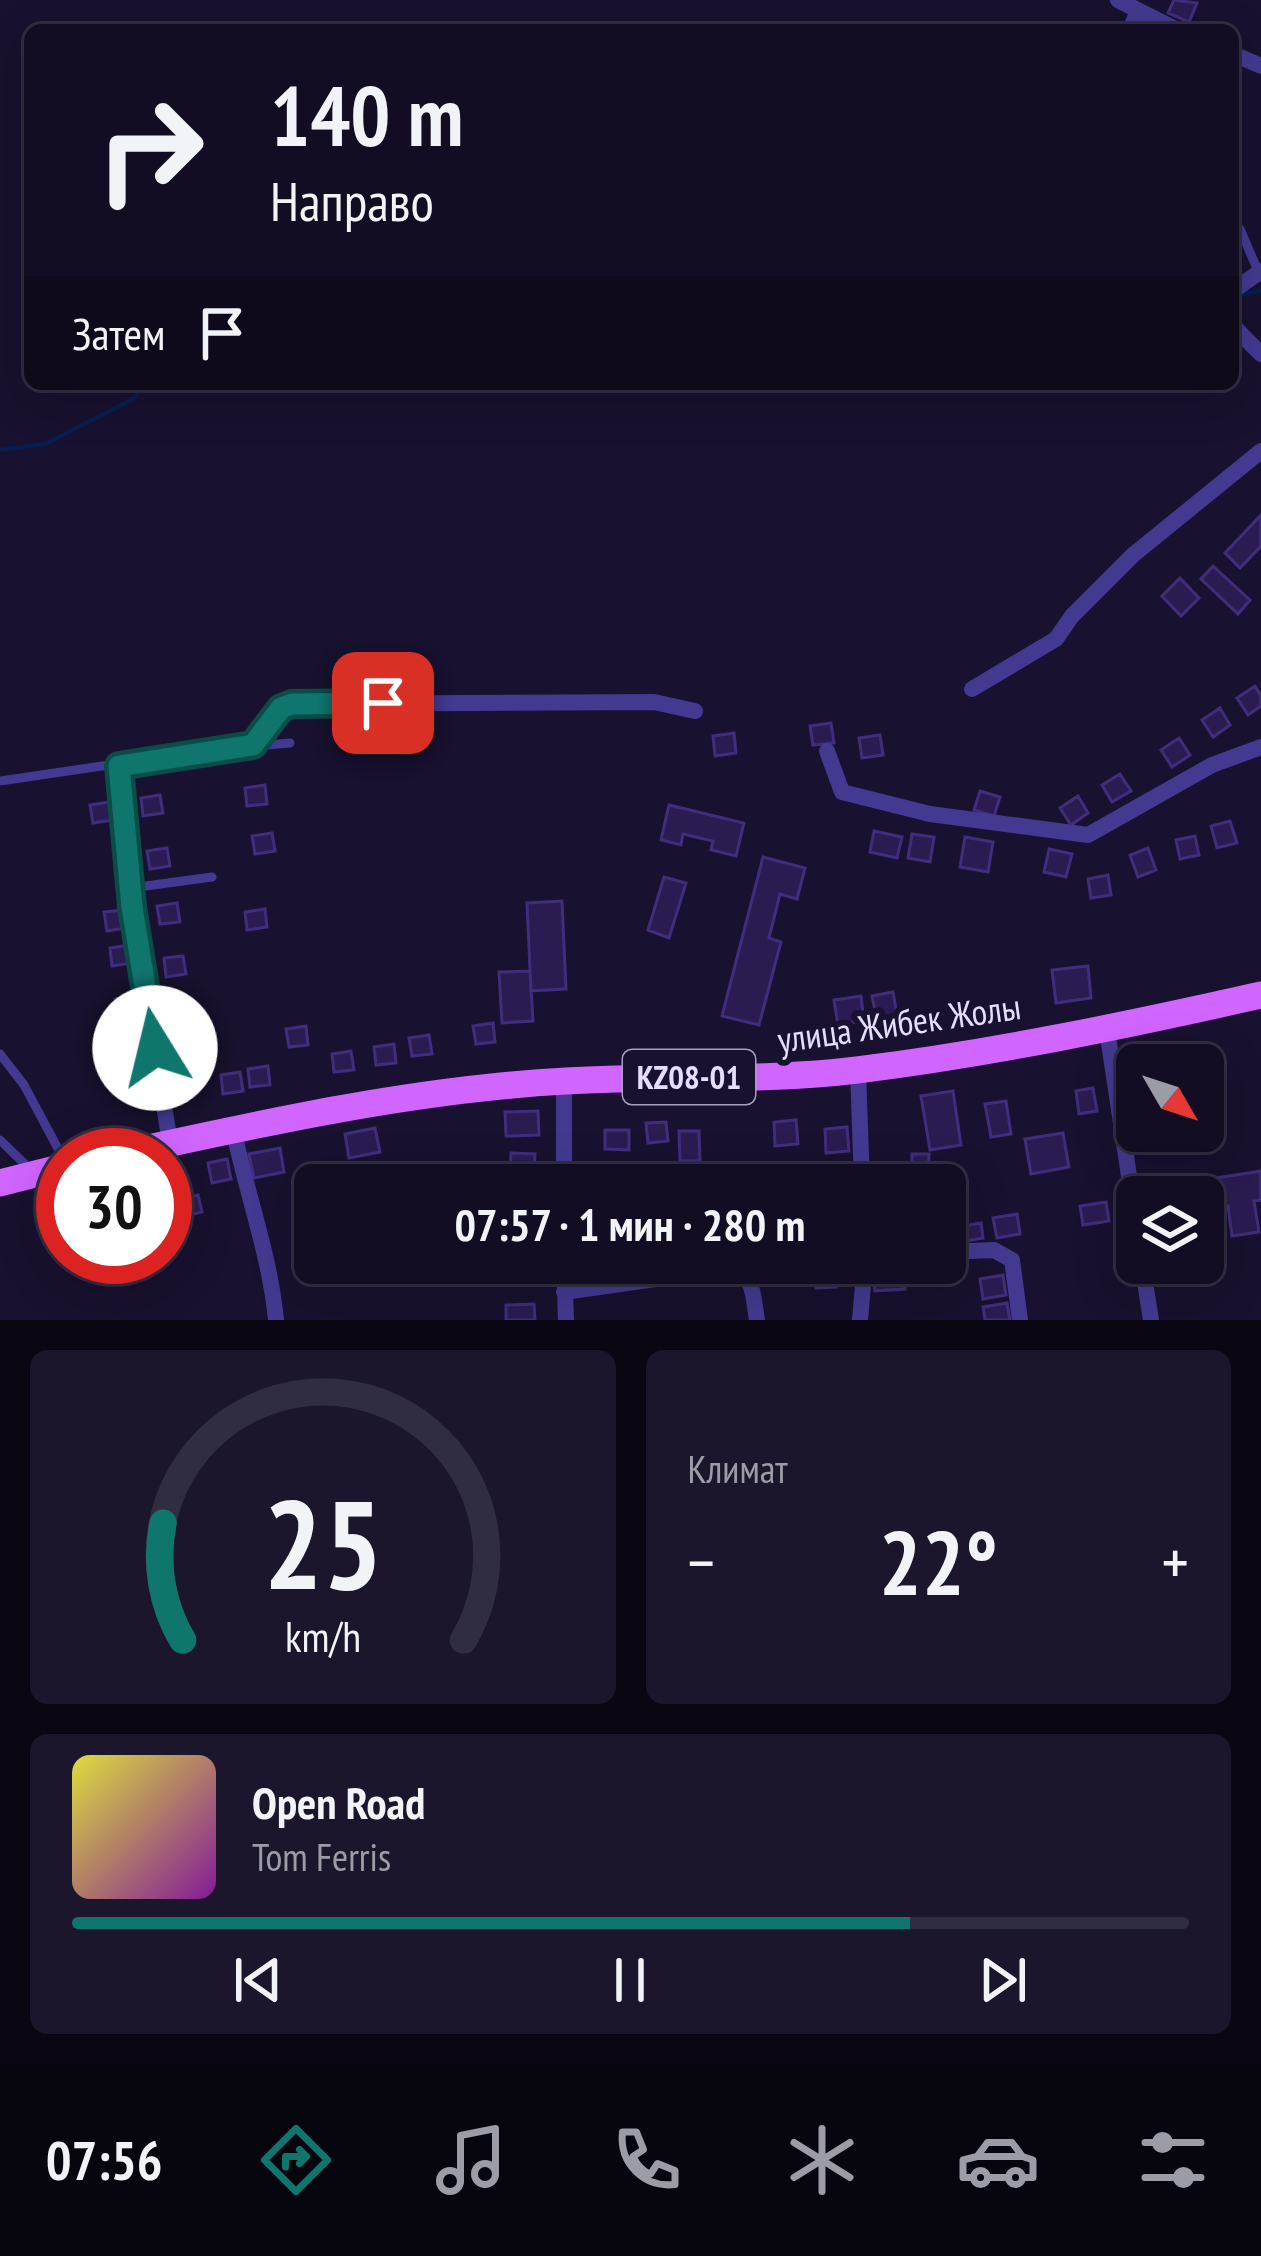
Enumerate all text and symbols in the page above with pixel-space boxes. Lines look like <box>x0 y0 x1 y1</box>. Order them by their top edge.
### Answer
text: 140 m <box>270 60 463 169</box>
icon: right <box>72 72 228 228</box>
text: Направо <box>270 166 434 236</box>
icon: arrive <box>189 300 255 366</box>
text: Затем <box>72 304 165 362</box>
pin <box>332 652 434 754</box>
icon: arrive <box>350 670 416 736</box>
street label: улица Жибек Жолы <box>774 982 1023 1063</box>
position arrow <box>92 985 218 1111</box>
north arrow <box>1116 1044 1224 1152</box>
map controls <box>1116 1044 1224 1284</box>
road number: KZ08-01 <box>623 1050 755 1104</box>
speed limit sign: 30 <box>36 1128 192 1284</box>
button: layers <box>1116 1176 1224 1284</box>
text: 07:57 · 1 мин · 280 m <box>455 1195 805 1253</box>
text: Климат <box>688 1443 788 1494</box>
text: 25 <box>263 1462 382 1623</box>
text: 22° <box>879 1503 998 1620</box>
text: − <box>688 1519 715 1604</box>
text: + <box>1162 1519 1189 1604</box>
text: km/h <box>285 1608 361 1664</box>
text: Open Road <box>252 1773 425 1831</box>
text: Tom Ferris <box>252 1831 391 1882</box>
icon: previous <box>225 1947 291 2013</box>
icon: pause <box>597 1947 663 2013</box>
icon: next <box>970 1947 1036 2013</box>
icon: directions <box>254 2118 338 2202</box>
icon: music <box>429 2118 513 2202</box>
icon: phone <box>605 2118 689 2202</box>
icon: climate <box>780 2118 864 2202</box>
icon: car <box>956 2118 1040 2202</box>
icon: filters <box>1131 2118 1215 2202</box>
text: 07:56 <box>46 2125 163 2195</box>

